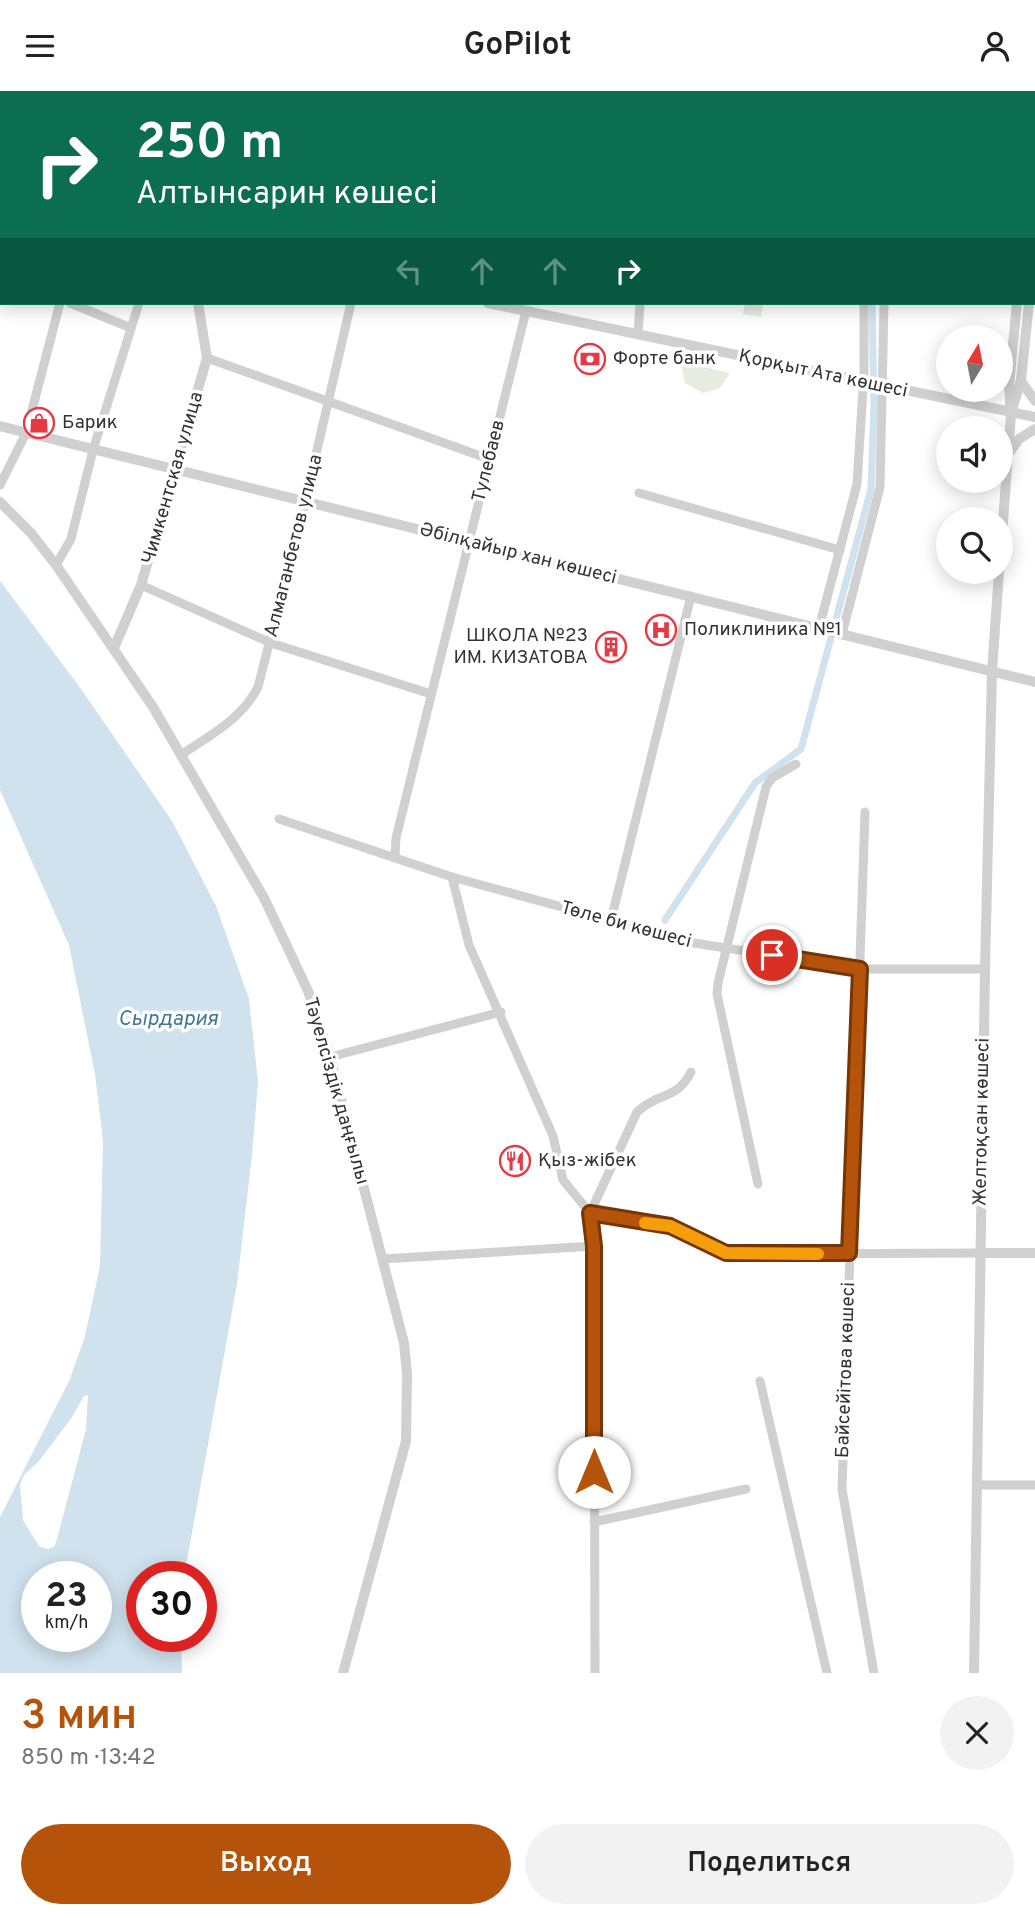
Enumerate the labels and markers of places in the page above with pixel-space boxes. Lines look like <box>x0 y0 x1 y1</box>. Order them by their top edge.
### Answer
bank icon: Форте банк <box>573 342 607 376</box>
place label: Форте банк <box>613 347 716 371</box>
shop icon: Барик <box>22 406 56 440</box>
place label: Барик <box>62 411 118 435</box>
hospital icon: Поликлиника №1 <box>644 613 678 647</box>
place label: Поликлиника №1 <box>684 618 842 642</box>
place label: ШКОЛА №23 ИМ. КИЗАТОВА <box>453 624 588 670</box>
building icon: ШКОЛА №23 ИМ. КИЗАТОВА <box>594 630 628 664</box>
pin <box>742 925 802 985</box>
restaurant icon: Қыз-жібек <box>498 1144 532 1178</box>
place label: Қыз-жібек <box>538 1149 637 1173</box>

